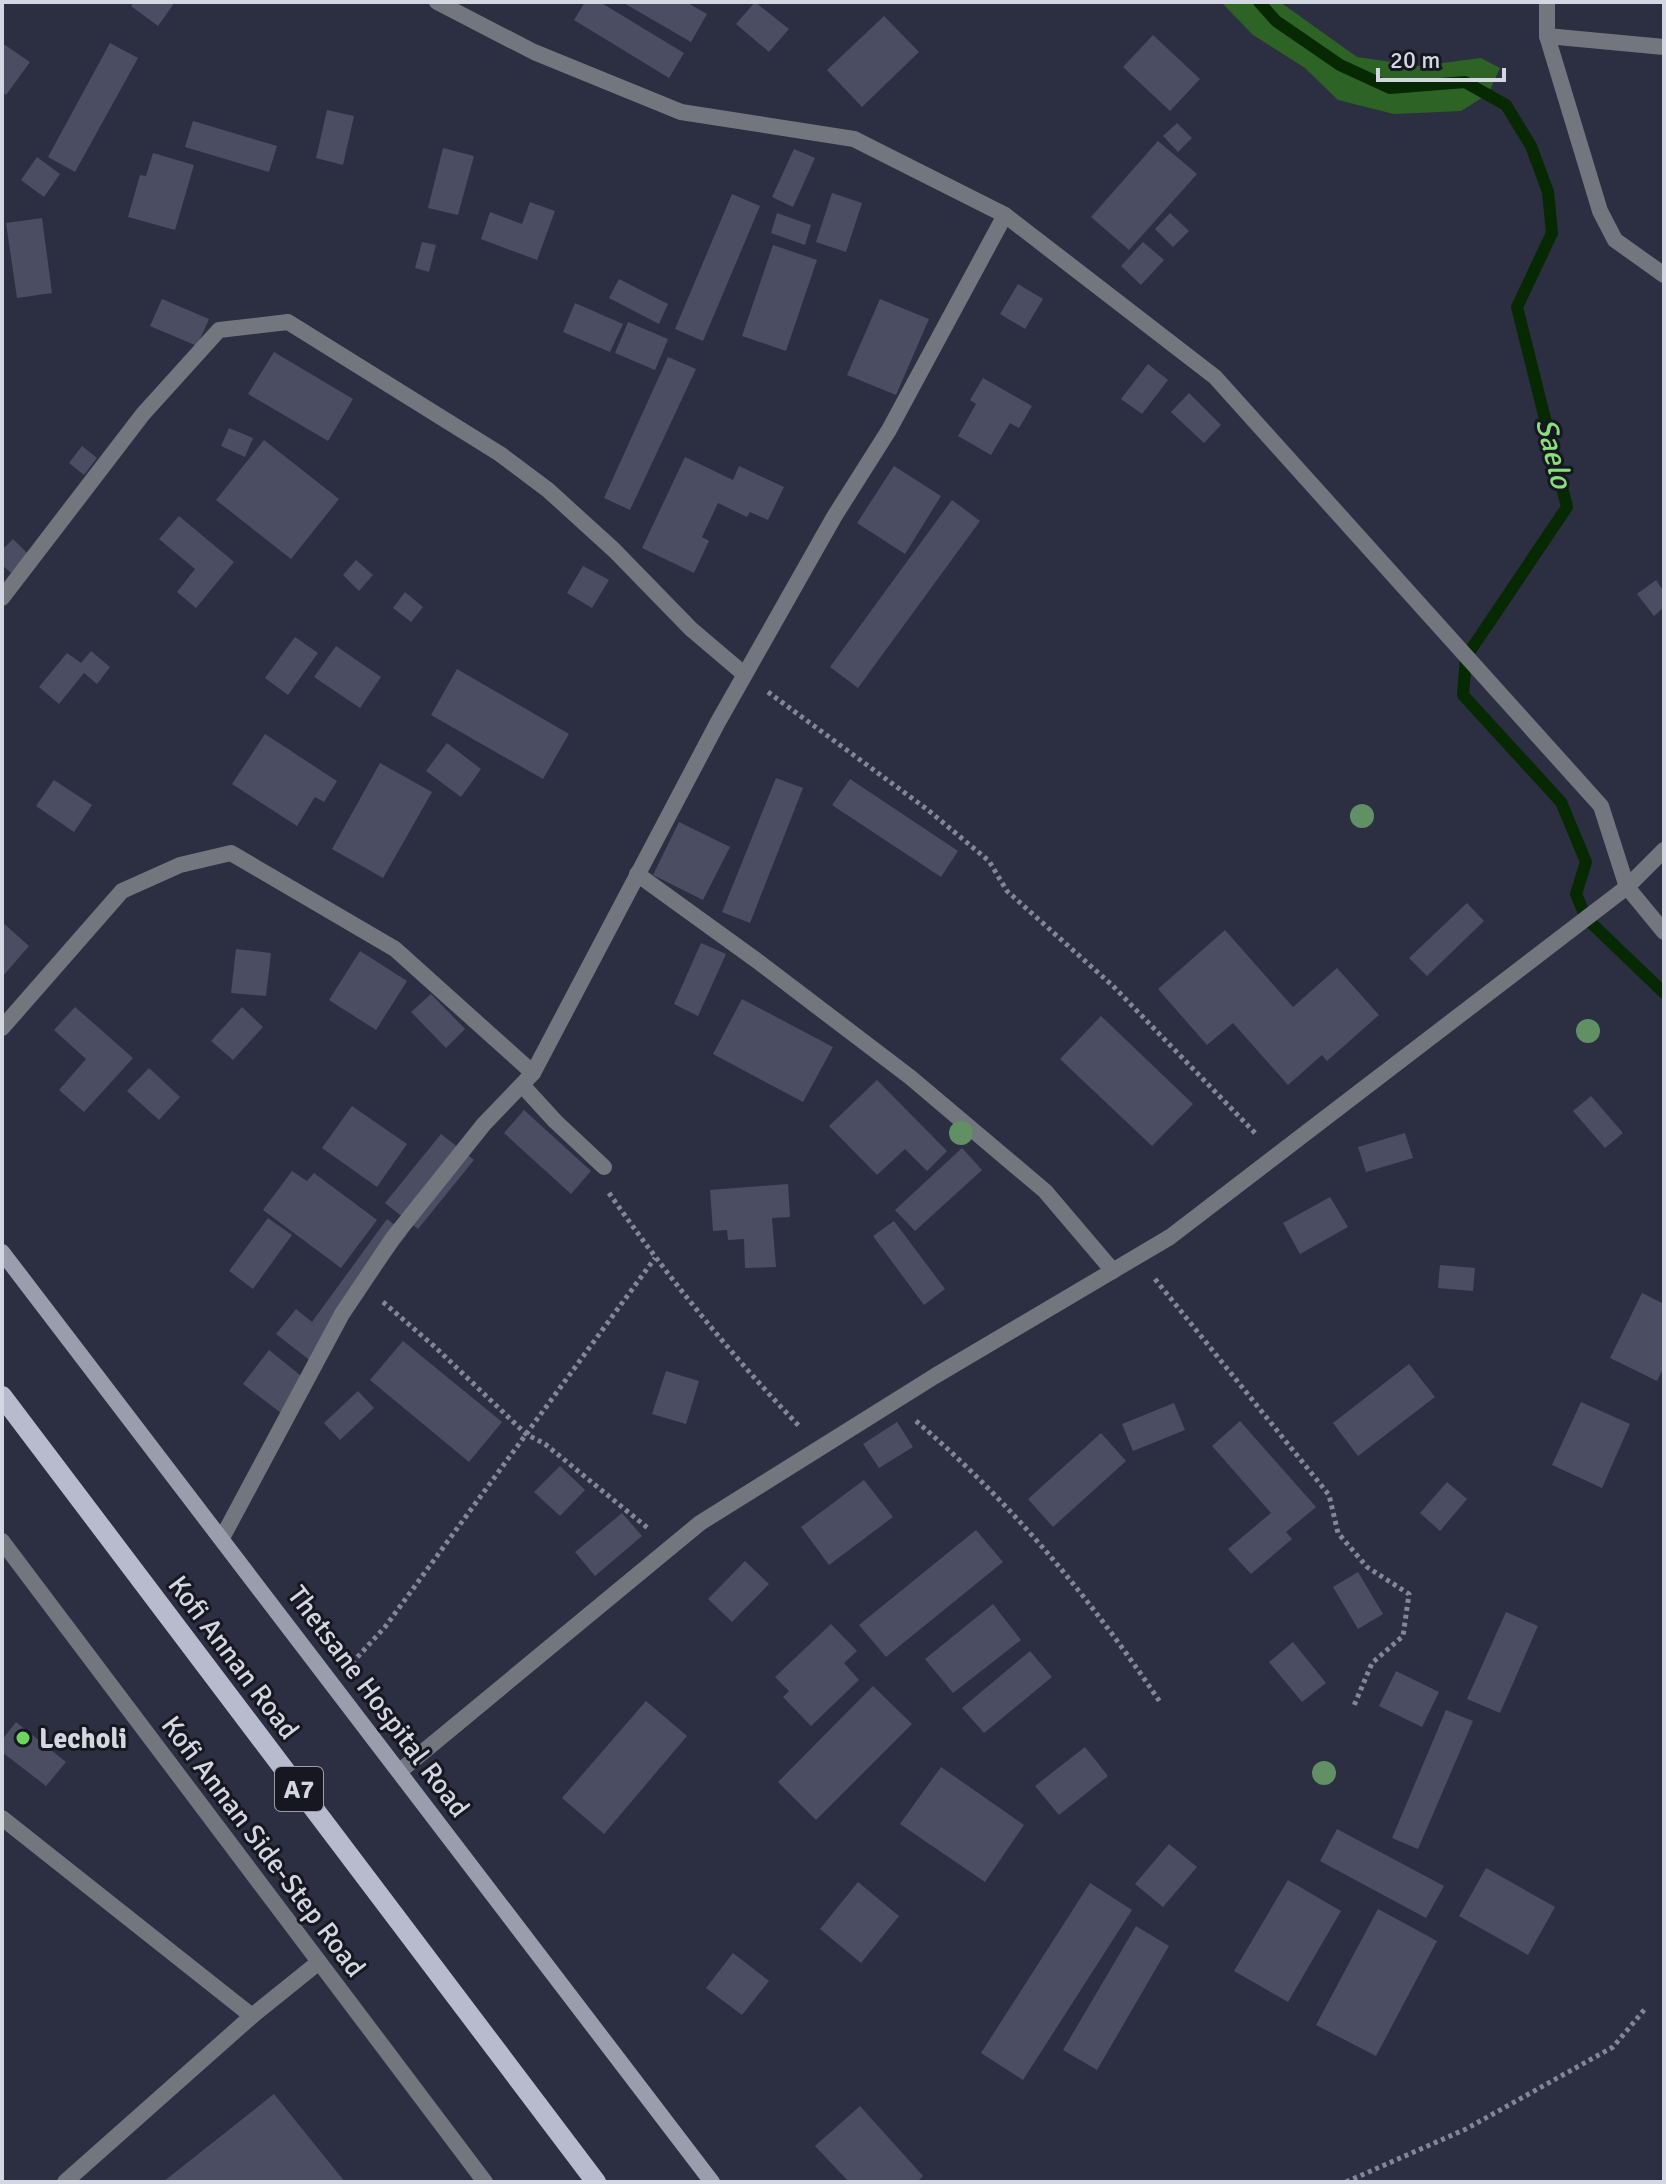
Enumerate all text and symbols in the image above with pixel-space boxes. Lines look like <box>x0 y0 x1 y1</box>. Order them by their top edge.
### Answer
scale bar <box>1378 32 1504 82</box>
text: 20 m <box>1390 45 1440 75</box>
water label: Saelo <box>1527 414 1580 493</box>
street label: Kofi Annan Road <box>161 1569 306 1746</box>
street label: Thetsane Hospital Road <box>280 1579 476 1824</box>
street label: Kofi Annan Side-Step Road <box>154 1709 373 1984</box>
place label: Lecholi <box>39 1722 127 1756</box>
marker: Lecholi <box>14 1729 32 1747</box>
road number: A7 <box>275 1767 323 1811</box>

